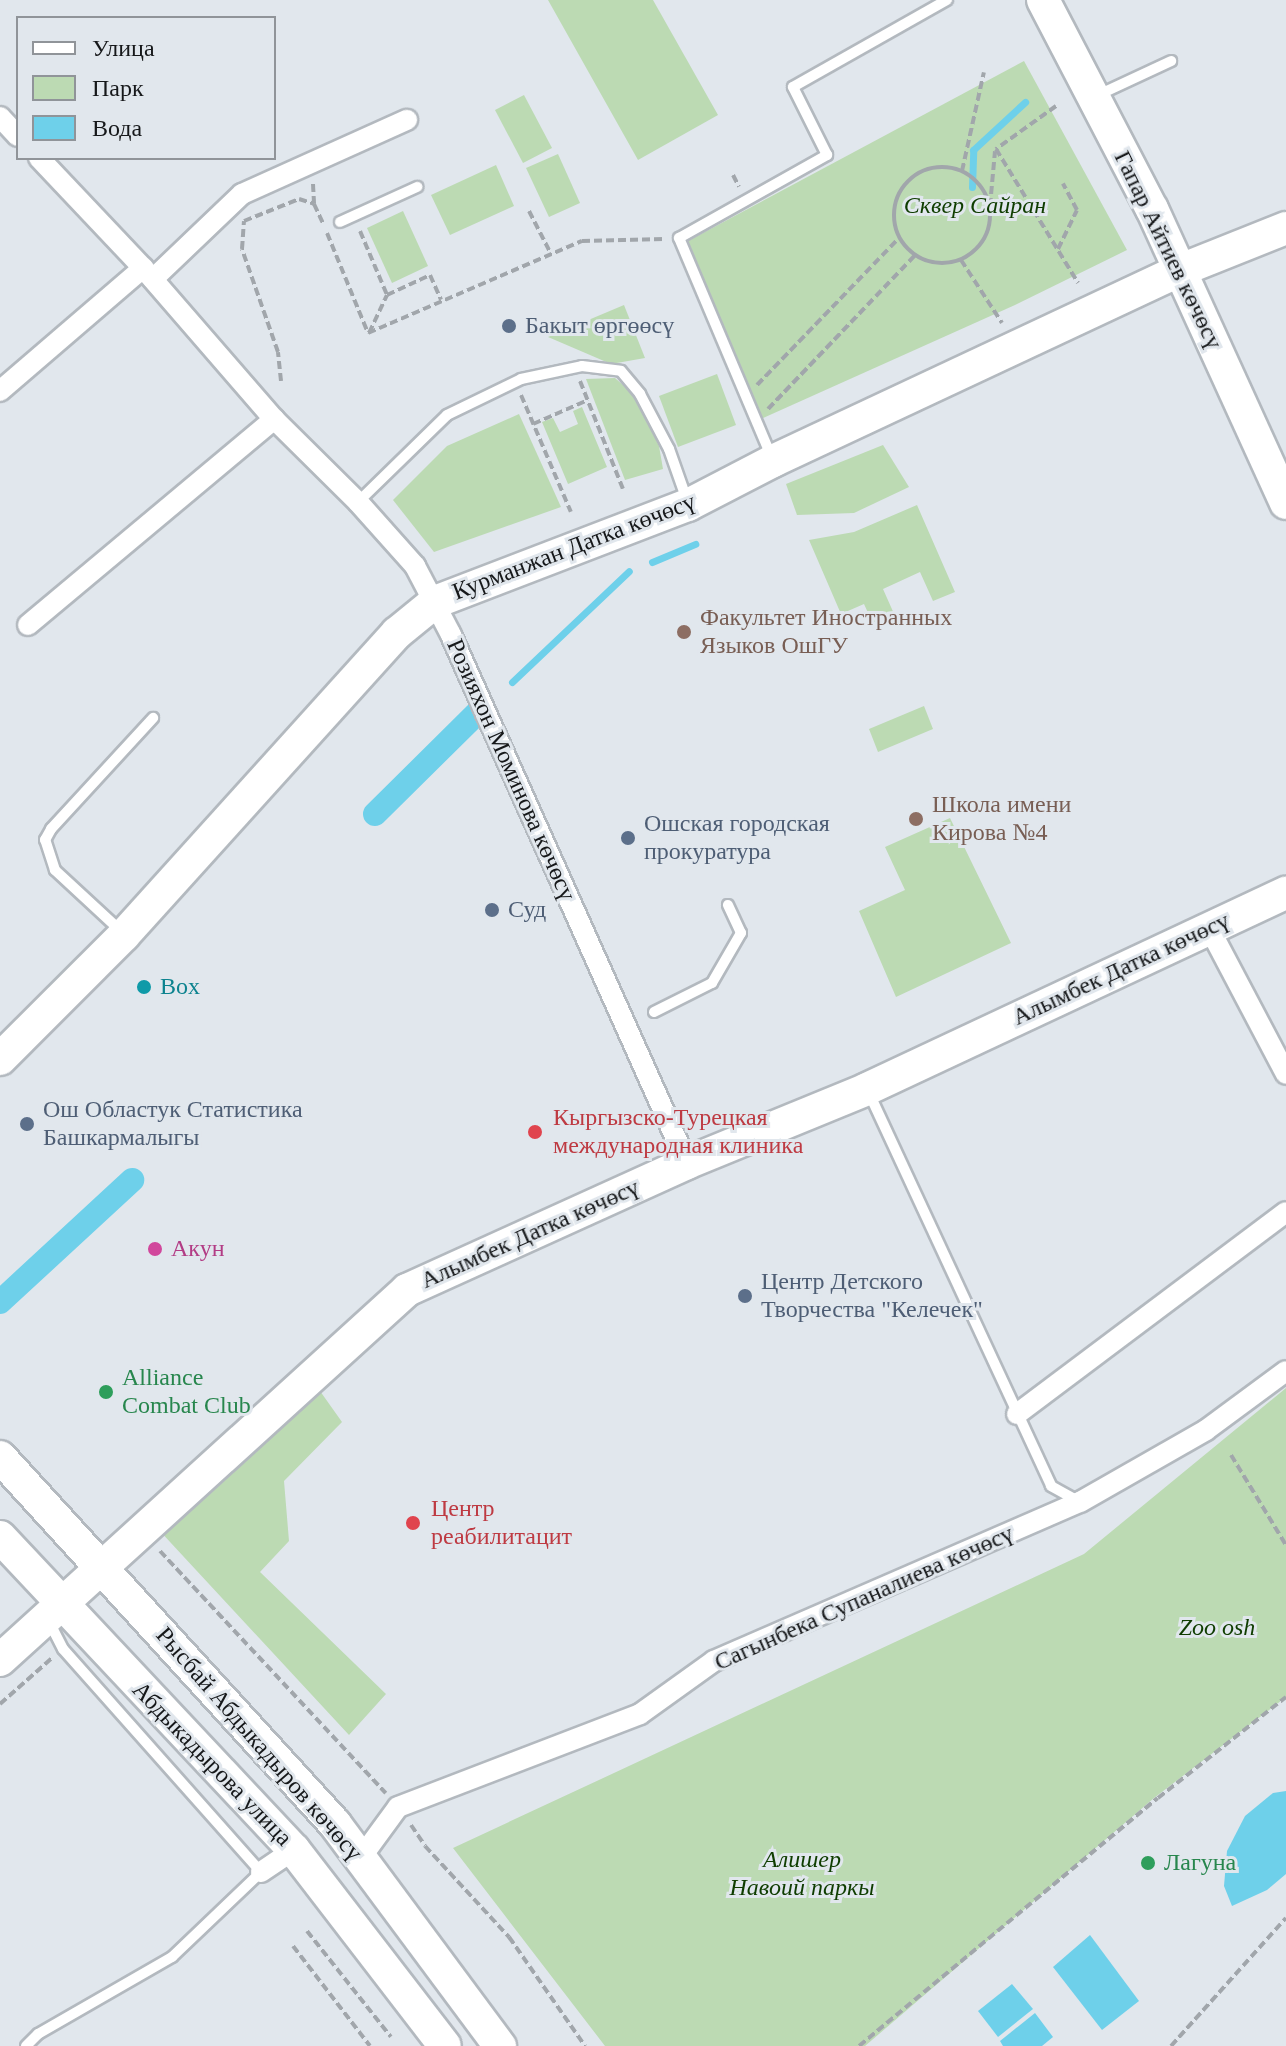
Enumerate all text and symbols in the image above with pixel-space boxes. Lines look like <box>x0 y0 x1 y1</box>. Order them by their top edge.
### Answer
legend <box>16 16 276 160</box>
text: Улица <box>92 35 155 61</box>
text: Парк <box>92 75 144 101</box>
text: Вода <box>92 115 142 141</box>
street label: Гапар Айтиев көчөсү <box>1107 146 1229 354</box>
park label: Сквер Сайран <box>904 192 1046 220</box>
place label: Бакыт өргөөсү <box>525 312 674 340</box>
marker: Бакыт өргөөсү <box>500 317 518 335</box>
street label: Курманжан Датка көчөсү <box>449 487 699 607</box>
place label: Факультет Иностранных Языков ОшГУ <box>700 604 952 660</box>
marker: Факультет Иностранных Языков ОшГУ <box>675 623 693 641</box>
street label: Розияхон Моминова көчөсү <box>440 635 582 905</box>
place label: Школа имени Кирова №4 <box>932 791 1071 847</box>
place label: Ошская городская прокуратура <box>644 810 830 866</box>
marker: Школа имени Кирова №4 <box>907 810 925 828</box>
marker: Ошская городская прокуратура <box>619 829 637 847</box>
place label: Суд <box>508 896 546 924</box>
marker: Суд <box>483 901 501 919</box>
street label: Алымбек Датка көчөсү <box>1008 906 1234 1032</box>
place label: Box <box>160 973 200 1001</box>
marker: Box <box>135 978 153 996</box>
place label: Ош Областук Статистика Башкармалыгы <box>43 1096 303 1152</box>
place label: Кыргызско-Турецкая международная клиника <box>553 1104 803 1160</box>
marker: Ош Областук Статистика Башкармалыгы <box>18 1115 36 1133</box>
marker: Кыргызско-Турецкая международная клиника <box>524 1121 546 1143</box>
street label: Алымбек Датка көчөсү <box>416 1173 644 1295</box>
place label: Акун <box>171 1235 224 1263</box>
marker: Акун <box>146 1240 164 1258</box>
place label: Центр Детского Творчества "Келечек" <box>761 1268 983 1324</box>
marker: Центр Детского Творчества "Келечек" <box>736 1287 754 1305</box>
place label: Alliance Combat Club <box>122 1364 251 1420</box>
marker: Alliance Combat Club <box>97 1383 115 1401</box>
place label: Центр реабилитацит <box>431 1495 572 1551</box>
marker: Центр реабилитацит <box>402 1512 424 1534</box>
street label: Сагынбека Супаналиева көчөсү <box>710 1519 1018 1677</box>
park label: Zoo osh <box>1179 1614 1255 1642</box>
street label: Рысбай Абдыкадыров көчөсү <box>150 1621 368 1867</box>
street label: Абдыкадырова улица <box>126 1676 298 1852</box>
park label: Алишер Навоий паркы <box>730 1846 874 1902</box>
place label: Лагуна <box>1164 1849 1236 1877</box>
marker: Лагуна <box>1139 1854 1157 1872</box>

